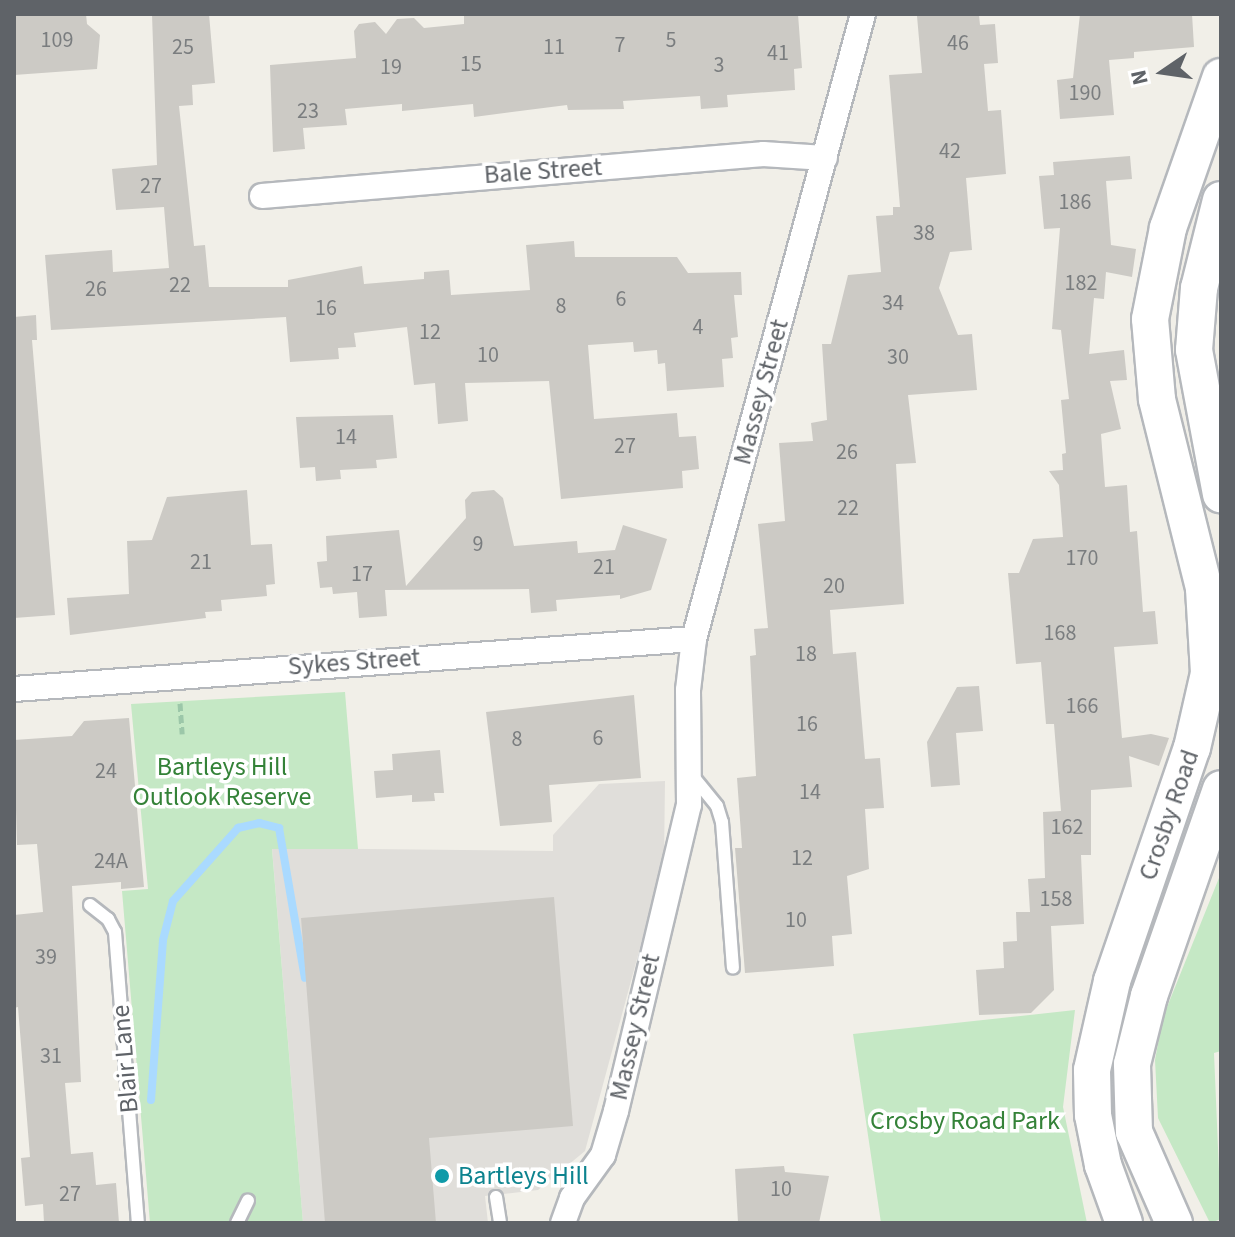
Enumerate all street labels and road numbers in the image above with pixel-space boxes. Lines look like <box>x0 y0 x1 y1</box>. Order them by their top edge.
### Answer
street label: Bale Street <box>483 151 603 191</box>
street label: Massey Street <box>727 316 795 468</box>
street label: Sykes Street <box>287 642 421 682</box>
street label: Crosby Road <box>1132 746 1206 884</box>
street label: Massey Street <box>603 951 667 1103</box>
street label: Blair Lane <box>105 1004 145 1114</box>

